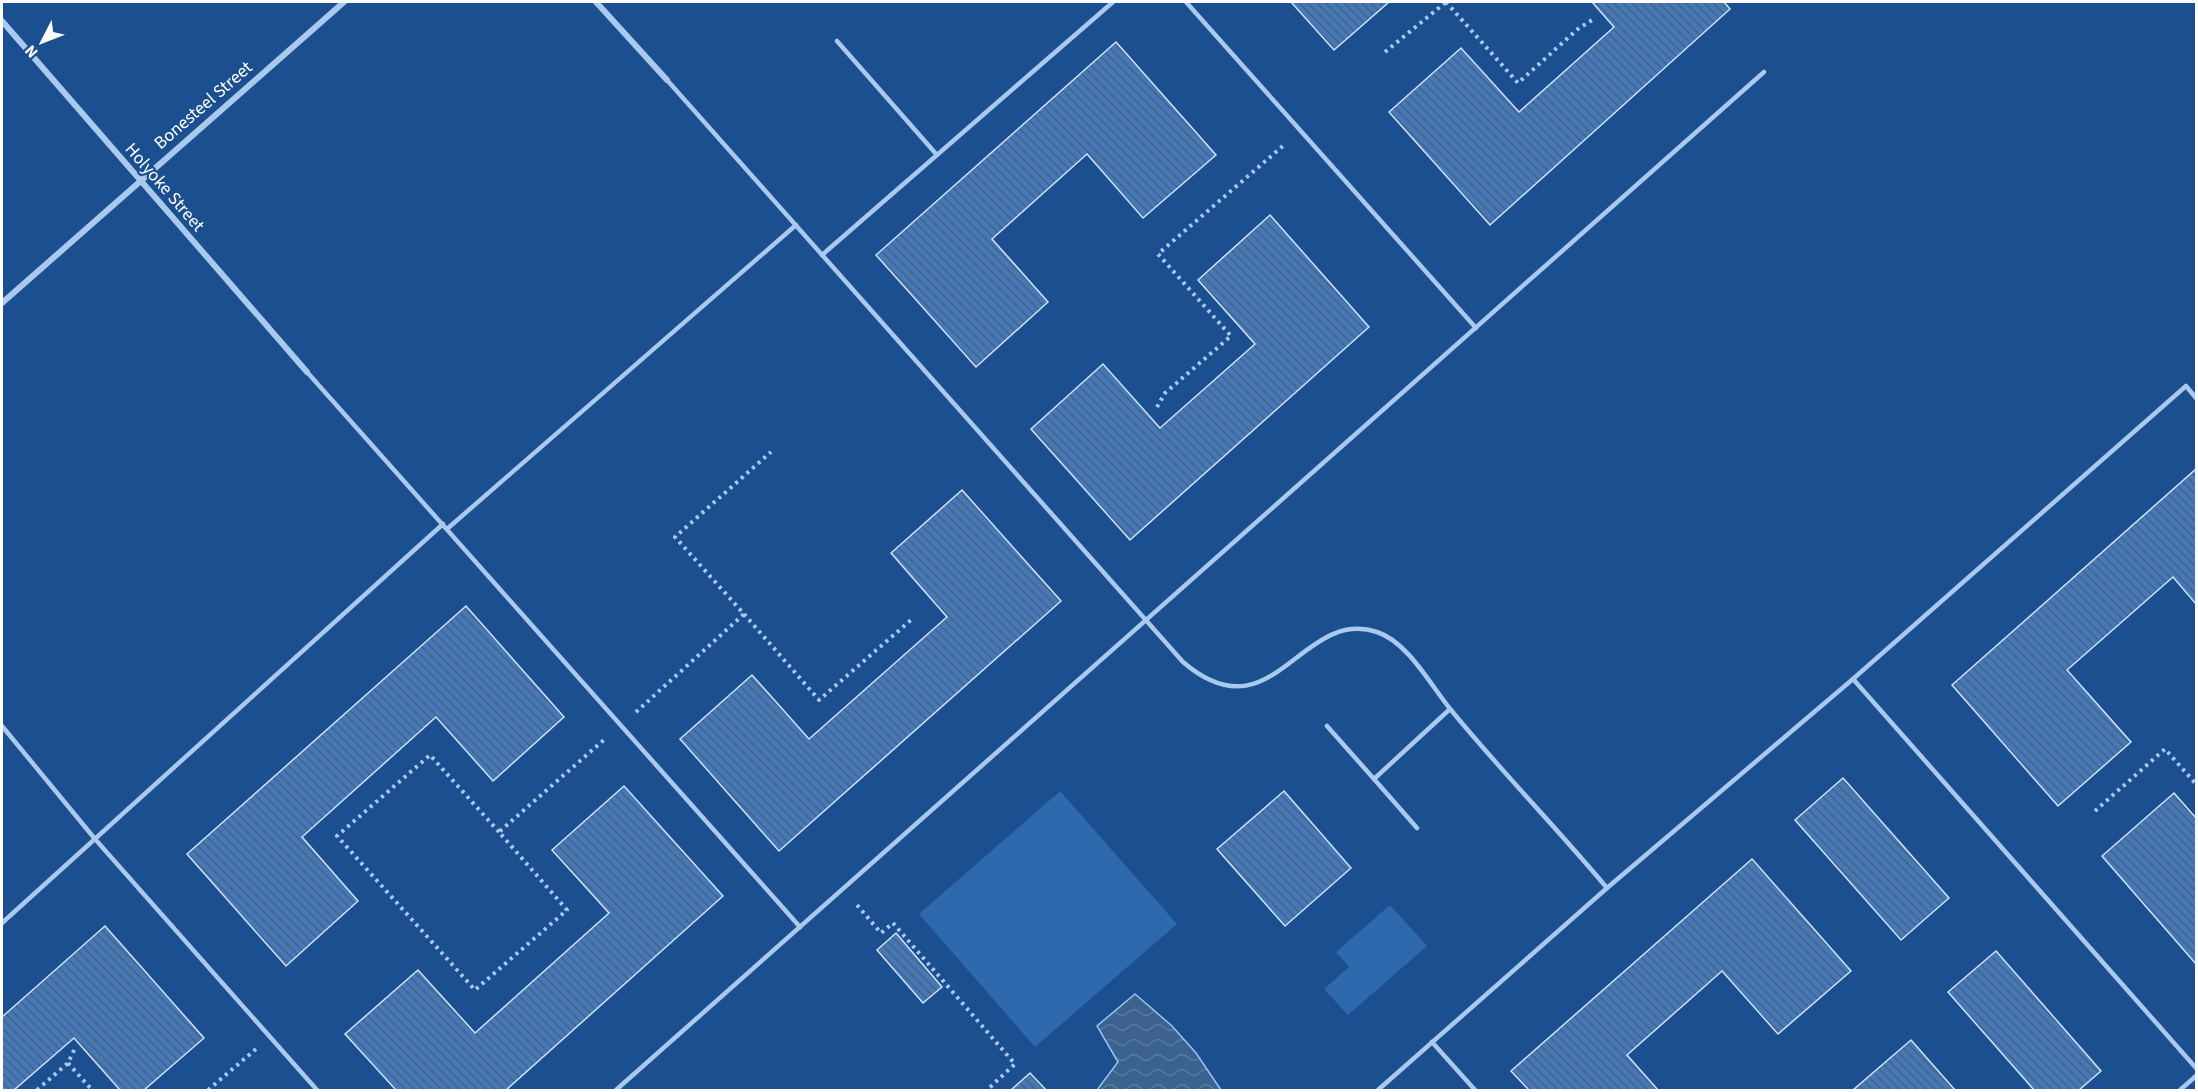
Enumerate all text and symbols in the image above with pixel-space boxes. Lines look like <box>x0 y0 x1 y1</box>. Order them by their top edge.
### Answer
north arrow <box>12 12 72 72</box>
text: N <box>20 40 43 63</box>
street label: Bonesteel Street <box>149 56 258 155</box>
street label: Holyoke Street <box>119 137 210 237</box>

